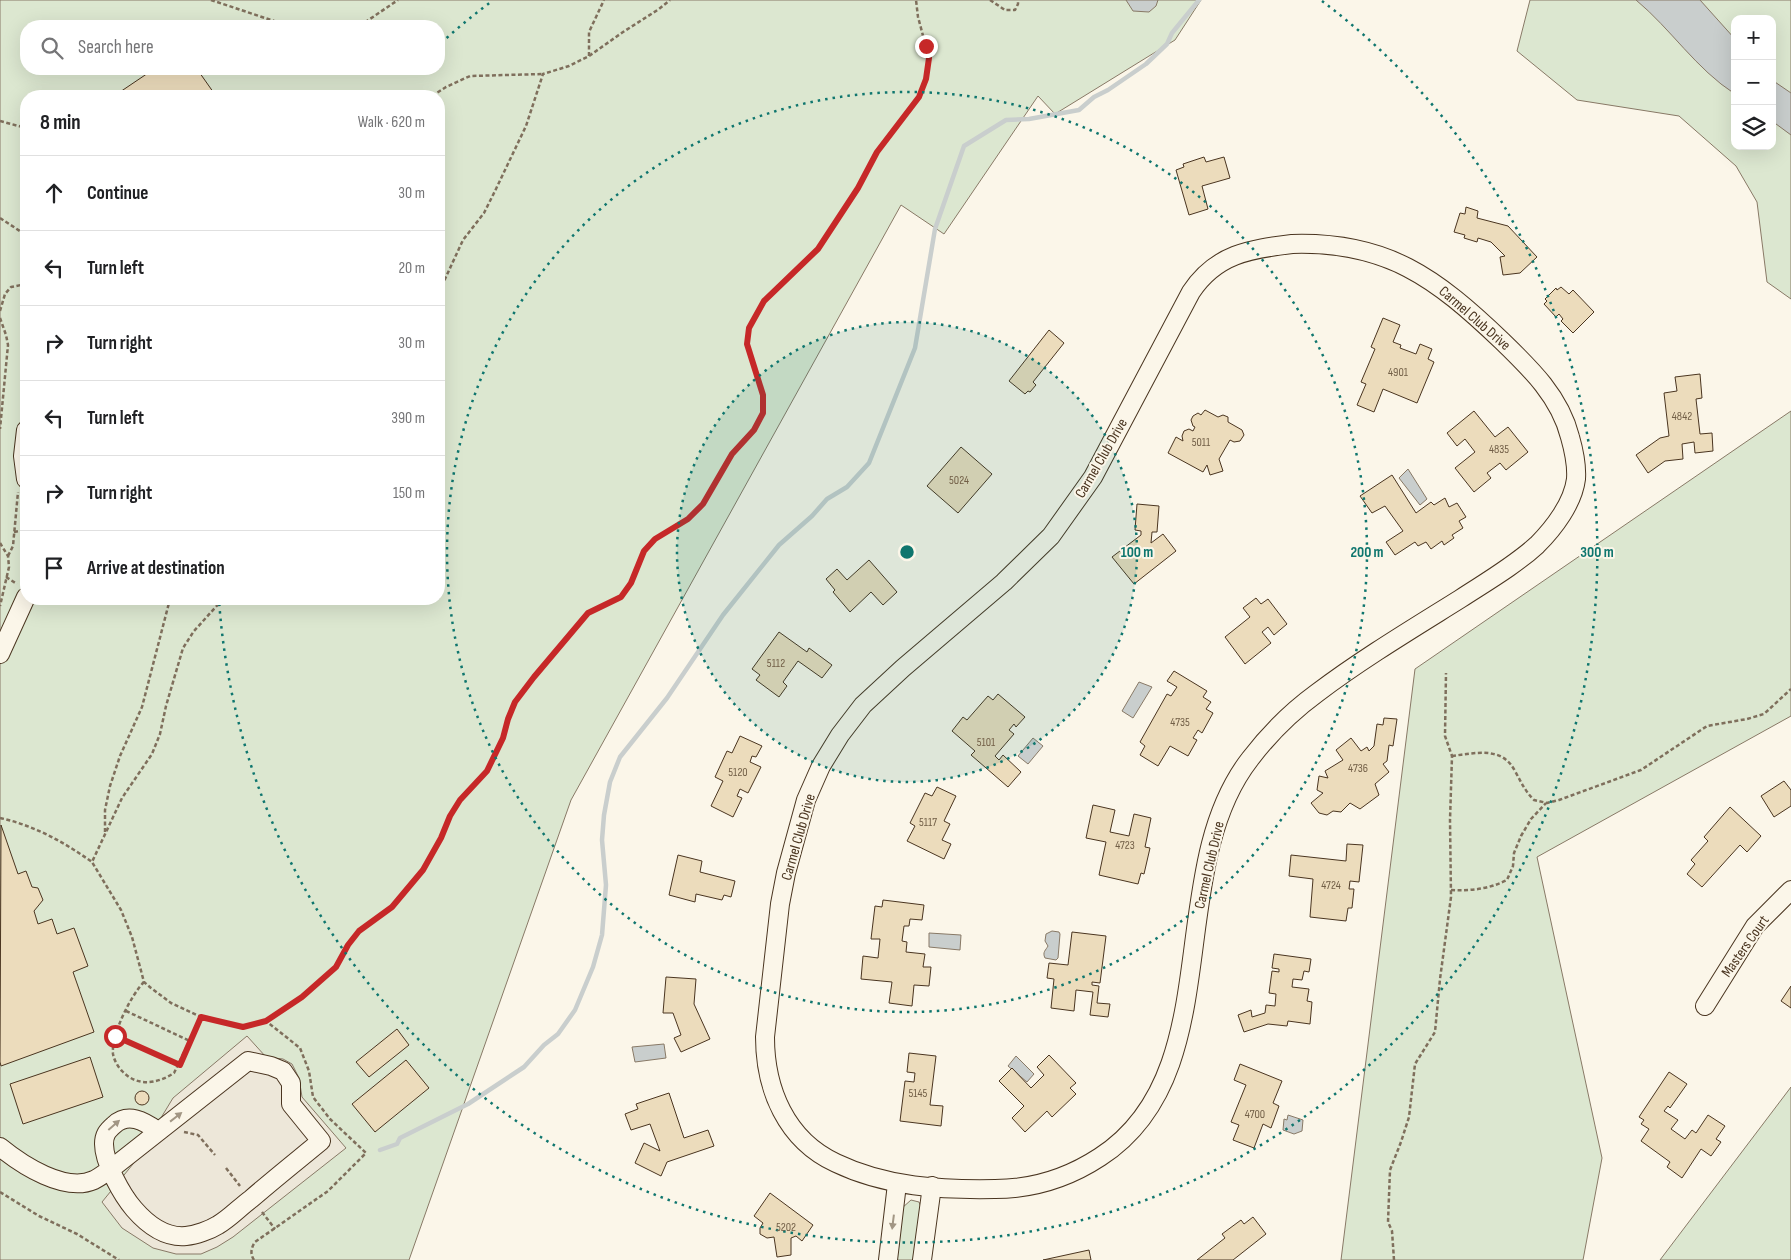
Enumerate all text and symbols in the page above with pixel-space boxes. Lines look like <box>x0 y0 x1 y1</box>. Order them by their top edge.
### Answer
map controls <box>1731 15 1776 150</box>
button: + <box>1731 15 1776 60</box>
search box <box>20 20 445 75</box>
icon: search <box>38 34 66 62</box>
route end <box>915 35 938 58</box>
text: Search here <box>78 36 154 59</box>
button: − <box>1731 60 1776 105</box>
button: layers <box>1731 105 1776 150</box>
text: 8 min <box>40 110 81 135</box>
text: Walk · 620 m <box>358 113 425 132</box>
icon: ahead <box>40 179 68 207</box>
text: Continue <box>87 182 148 205</box>
text: 30 m <box>398 184 425 203</box>
icon: left <box>40 254 68 282</box>
text: Turn left <box>87 257 144 280</box>
text: 20 m <box>398 259 425 278</box>
street label: Carmel Club Drive <box>1435 282 1515 355</box>
icon: right <box>40 329 68 357</box>
text: Turn right <box>87 332 152 355</box>
text: 30 m <box>398 334 425 353</box>
house number: 4901 <box>1388 365 1409 380</box>
icon: left <box>40 404 68 432</box>
text: Turn left <box>87 407 144 430</box>
text: 390 m <box>391 409 425 428</box>
house number: 4842 <box>1672 409 1692 424</box>
street label: Carmel Club Drive <box>1071 415 1132 502</box>
house number: 5011 <box>1192 435 1211 450</box>
house number: 4835 <box>1489 442 1509 457</box>
house number: 5024 <box>949 473 969 488</box>
icon: right <box>40 479 68 507</box>
text: Turn right <box>87 482 152 505</box>
text: 150 m <box>393 484 425 503</box>
centre of rings <box>898 543 916 561</box>
text: 100 m <box>1121 543 1153 562</box>
text: 200 m <box>1350 543 1384 562</box>
text: 300 m <box>1580 543 1614 562</box>
icon: arrive <box>40 554 68 582</box>
text: Arrive at destination <box>87 557 225 580</box>
house number: 5112 <box>767 656 785 671</box>
house number: 4735 <box>1170 715 1190 730</box>
house number: 5101 <box>977 735 996 750</box>
house number: 4736 <box>1348 761 1368 776</box>
house number: 5120 <box>728 765 748 780</box>
street label: Carmel Club Drive <box>777 792 820 883</box>
house number: 5117 <box>919 815 937 830</box>
street label: Carmel Club Drive <box>1190 820 1229 911</box>
house number: 4723 <box>1115 838 1135 853</box>
house number: 4724 <box>1321 878 1341 893</box>
street label: Masters Court <box>1717 911 1774 981</box>
route start <box>104 1025 127 1048</box>
house number: 5145 <box>909 1086 928 1101</box>
house number: 4700 <box>1245 1107 1265 1122</box>
one-way arrow <box>169 1111 182 1122</box>
one-way arrow <box>107 1120 120 1131</box>
one-way arrow <box>889 1214 897 1230</box>
house number: 5202 <box>776 1220 796 1235</box>

